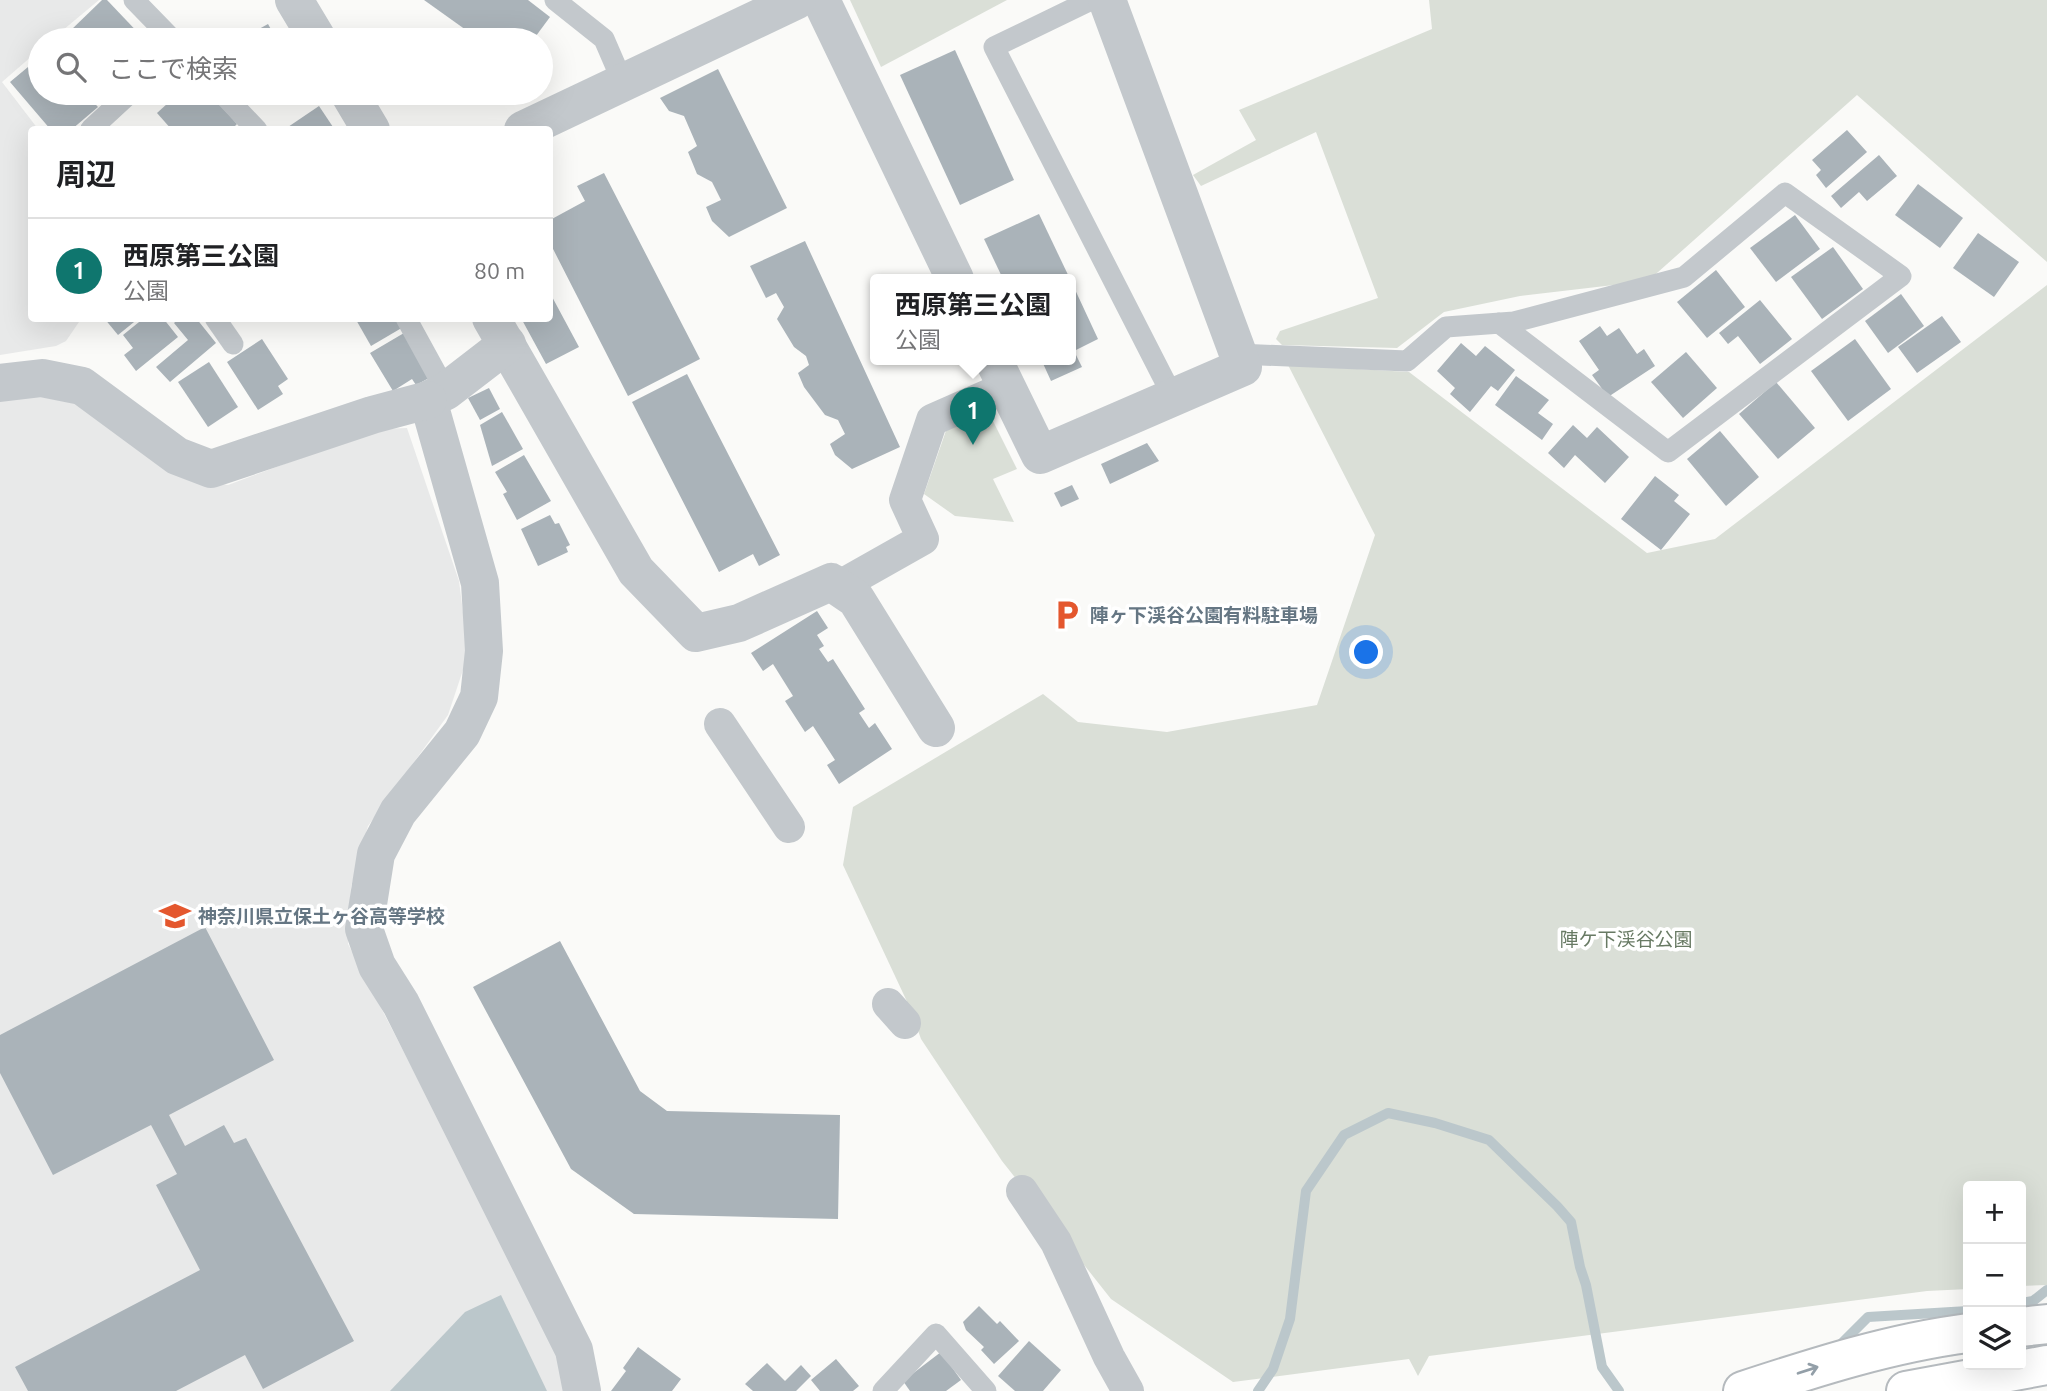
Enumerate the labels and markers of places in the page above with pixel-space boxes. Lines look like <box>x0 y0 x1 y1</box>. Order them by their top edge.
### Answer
pin: 1 <box>950 387 996 445</box>
parking icon: 陣ヶ下渓谷公園有料駐車場 <box>1050 598 1084 632</box>
place label: 陣ヶ下渓谷公園有料駐車場 <box>1090 604 1318 626</box>
school or university icon: 神奈川県立保土ヶ谷高等学校 <box>158 899 192 933</box>
place label: 神奈川県立保土ヶ谷高等学校 <box>198 905 445 927</box>

